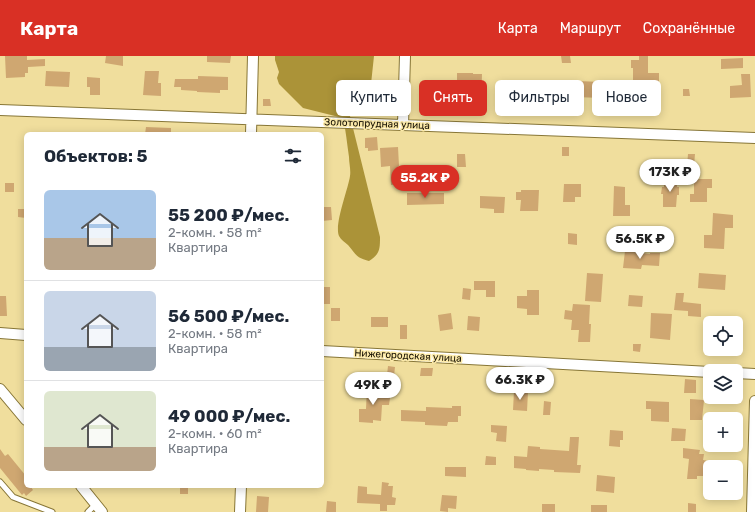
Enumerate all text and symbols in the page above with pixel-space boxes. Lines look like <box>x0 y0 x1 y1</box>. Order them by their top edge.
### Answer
text: Карта <box>20 17 78 40</box>
text: Карта <box>498 20 538 37</box>
text: Маршрут <box>560 20 621 37</box>
text: Сохранённые <box>643 20 735 37</box>
chip: Купить <box>336 80 411 116</box>
chip: Снять <box>419 80 487 116</box>
chip: Фильтры <box>495 80 584 116</box>
chip: Новое <box>592 80 661 116</box>
street label: Золотопрудная улица <box>324 116 430 132</box>
icon: filters <box>282 145 304 167</box>
text: Объектов: 5 <box>44 146 148 166</box>
pin: 173K ₽ <box>637 159 703 193</box>
text: 173K ₽ <box>648 164 692 179</box>
pin: 55.2K ₽ <box>388 165 462 199</box>
text: 55.2K ₽ <box>400 170 450 185</box>
text: 55 200 ₽/мес. <box>168 205 289 225</box>
icon: home <box>76 206 124 254</box>
text: 2-комн. · 58 m² <box>168 225 262 240</box>
pin: 56.5K ₽ <box>603 226 677 260</box>
text: 56.5K ₽ <box>615 231 665 246</box>
text: Квартира <box>168 240 228 255</box>
text: 56 500 ₽/мес. <box>168 306 289 326</box>
icon: home <box>76 307 124 355</box>
map controls <box>703 316 743 500</box>
button: locate <box>703 316 743 356</box>
text: 2-комн. · 58 m² <box>168 326 262 341</box>
text: Квартира <box>168 341 228 356</box>
street label: Нижегородская улица <box>354 347 462 365</box>
button: layers <box>703 364 743 404</box>
pin: 66.3K ₽ <box>483 367 557 401</box>
pin: 49K ₽ <box>345 372 401 406</box>
text: 66.3K ₽ <box>495 372 545 387</box>
text: 49K ₽ <box>354 377 392 392</box>
text: 49 000 ₽/мес. <box>168 406 290 426</box>
icon: home <box>76 407 124 455</box>
button: + <box>703 412 743 452</box>
text: 2-комн. · 60 m² <box>168 426 262 441</box>
text: Квартира <box>168 441 228 456</box>
button: − <box>703 460 743 500</box>

